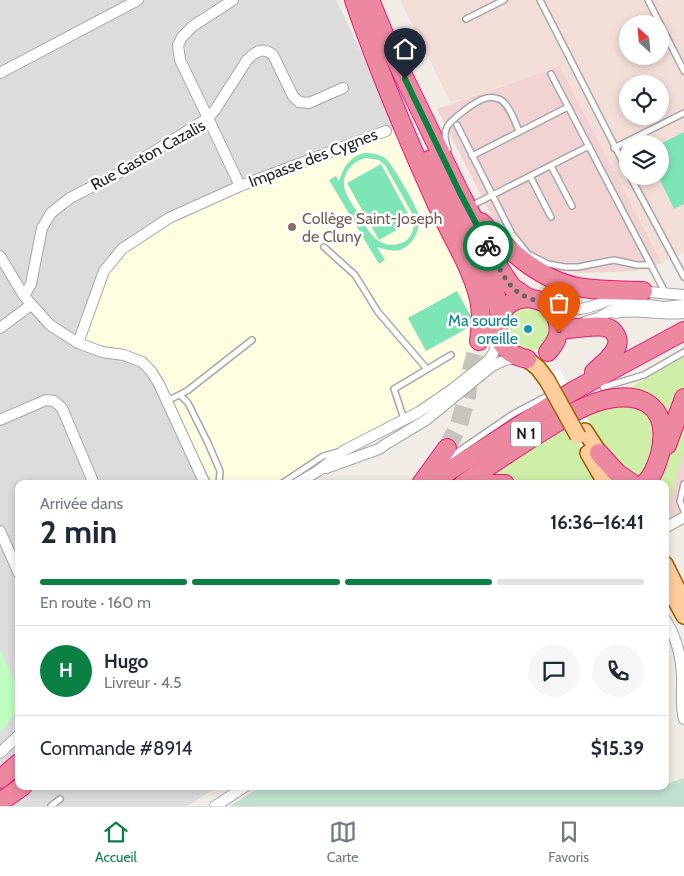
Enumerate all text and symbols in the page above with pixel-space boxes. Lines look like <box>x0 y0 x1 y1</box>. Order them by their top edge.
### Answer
north arrow <box>619 15 669 65</box>
map controls <box>619 15 669 185</box>
pin <box>384 28 426 79</box>
icon: home <box>391 35 419 63</box>
button: locate <box>619 75 669 125</box>
street label: Rue Gaston Cazalis <box>87 116 209 194</box>
street label: Impasse des Cygnes <box>246 125 380 191</box>
button: layers <box>619 135 669 185</box>
place label: Collège Saint-Joseph de Cluny <box>302 209 442 246</box>
marker: Collège Saint-Joseph de Cluny <box>286 221 298 233</box>
courier <box>463 221 513 271</box>
icon: bike <box>474 232 502 260</box>
pin <box>538 282 580 333</box>
icon: bag <box>545 289 573 317</box>
place label: Ma sourde oreille <box>448 311 518 348</box>
marker: Ma sourde oreille <box>522 323 534 335</box>
road number: N 1 <box>511 422 541 446</box>
text: Arrivée dans <box>40 494 123 513</box>
text: 16:36–16:41 <box>550 511 644 534</box>
text: 2 min <box>40 512 117 551</box>
text: En route · 160 m <box>40 593 151 612</box>
button: chat <box>528 645 580 697</box>
button: phone <box>592 645 644 697</box>
text: Hugo <box>104 650 148 673</box>
text: H <box>59 659 73 682</box>
text: Livreur · 4.5 <box>104 673 182 692</box>
text: Commande #8914 <box>40 737 192 760</box>
text: $15.39 <box>591 737 644 760</box>
tab: Accueil <box>95 818 137 866</box>
tab: Carte <box>327 818 358 866</box>
tab: Favoris <box>548 818 589 866</box>

